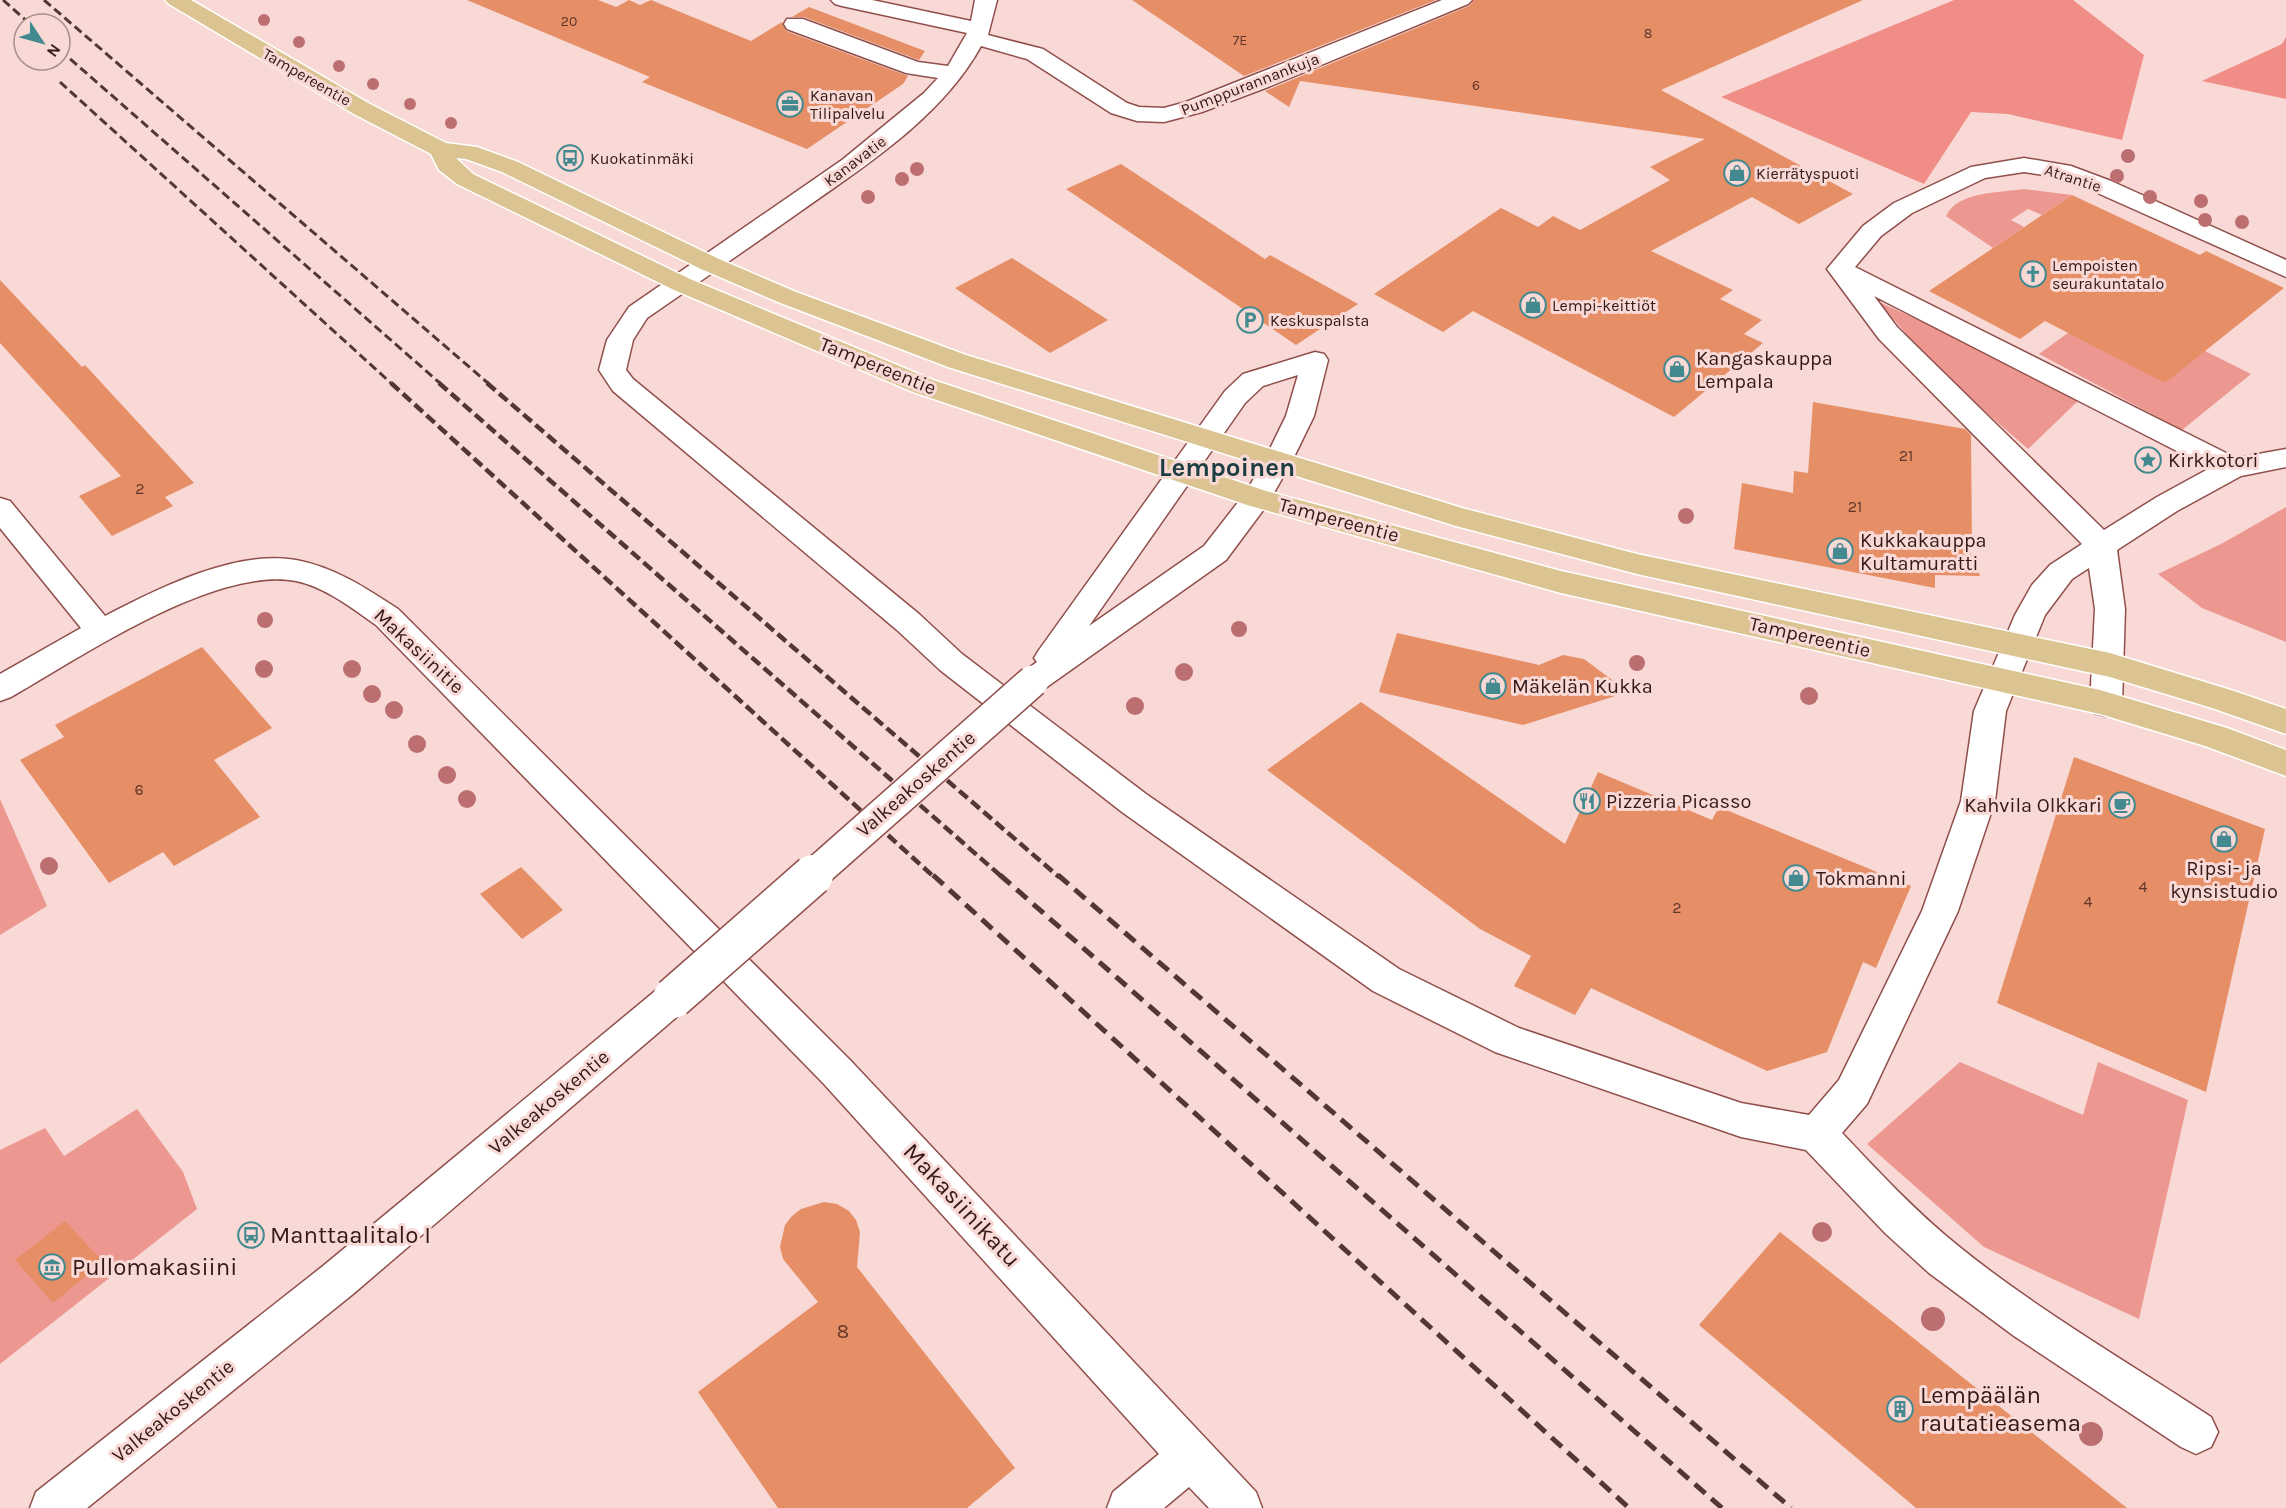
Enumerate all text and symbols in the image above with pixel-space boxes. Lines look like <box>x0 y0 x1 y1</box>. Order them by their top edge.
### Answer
north arrow <box>12 12 72 72</box>
house number: 20 <box>561 13 577 30</box>
house number: 8 <box>1644 25 1652 42</box>
house number: 7E <box>1233 32 1247 49</box>
text: N <box>43 40 65 61</box>
street label: Tampereentie <box>259 44 355 110</box>
street label: Pumppurannankuja <box>1178 49 1322 119</box>
house number: 6 <box>1472 77 1480 94</box>
place label: Kanavan Tilipalvelu <box>810 86 885 123</box>
office icon: Kanavan Tilipalvelu <box>775 89 805 119</box>
street label: Kanavatie <box>820 131 890 191</box>
bus stop icon: Kuokatinmäki <box>555 143 585 173</box>
place label: Kuokatinmäki <box>590 149 694 168</box>
shop icon: Kierrätyspuoti <box>1722 158 1752 188</box>
street label: Atrantie <box>2042 160 2104 196</box>
place label: Kierrätyspuoti <box>1756 164 1860 183</box>
place label: Lempoisten seurakuntatalo <box>2052 256 2164 293</box>
church icon: Lempoisten seurakuntatalo <box>2018 259 2048 289</box>
shop icon: Lempi-keittiöt <box>1518 290 1548 320</box>
place label: Lempi-keittiöt <box>1552 296 1656 315</box>
parking icon: Keskuspalsta <box>1235 305 1265 335</box>
place label: Keskuspalsta <box>1270 311 1369 330</box>
street label: Tampereentie <box>816 332 940 400</box>
place label: Kangaskauppa Lempala <box>1696 347 1833 393</box>
shop icon: Kangaskauppa Lempala <box>1662 354 1692 384</box>
place icon: Kirkkotori <box>2133 445 2163 475</box>
house number: 21 <box>1899 446 1913 465</box>
place label: Kirkkotori <box>2168 449 2258 472</box>
district label: Lempoinen <box>1159 452 1295 483</box>
house number: 2 <box>135 479 145 498</box>
street label: Tampereentie <box>1276 493 1402 547</box>
house number: 21 <box>1848 497 1862 516</box>
place label: Kukkakauppa Kultamuratti <box>1860 529 1987 575</box>
shop icon: Kukkakauppa Kultamuratti <box>1825 536 1855 566</box>
street label: Makasiinitie <box>369 604 469 698</box>
street label: Tampereentie <box>1747 612 1873 662</box>
shop icon: Mäkelän Kukka <box>1478 671 1508 701</box>
place label: Mäkelän Kukka <box>1512 675 1653 698</box>
street label: Valkeakoskentie <box>852 726 980 842</box>
house number: 6 <box>134 780 144 799</box>
restaurant icon: Pizzeria Picasso <box>1572 786 1602 816</box>
place label: Pizzeria Picasso <box>1606 790 1752 813</box>
cafe icon: Kahvila Olkkari <box>2107 790 2137 820</box>
place label: Kahvila Olkkari <box>1964 794 2102 817</box>
shop icon: Ripsi- ja kynsistudio <box>2209 824 2239 854</box>
place label: Ripsi- ja kynsistudio <box>2170 857 2278 903</box>
shop icon: Tokmanni <box>1781 863 1811 893</box>
place label: Tokmanni <box>1816 867 1906 890</box>
house number: 4 <box>2139 877 2148 896</box>
house number: 4 <box>2084 892 2093 911</box>
house number: 2 <box>1672 898 1682 917</box>
street label: Valkeakoskentie <box>484 1045 614 1159</box>
street label: Makasiinikatu <box>897 1137 1027 1273</box>
bus stop icon: Manttaalitalo I <box>236 1220 266 1250</box>
place label: Manttaalitalo I <box>270 1221 431 1249</box>
museum icon: Pullomakasiini <box>37 1252 67 1282</box>
place label: Pullomakasiini <box>72 1253 237 1281</box>
house number: 8 <box>837 1320 849 1343</box>
street label: Valkeakoskentie <box>108 1355 238 1467</box>
place label: Lempäälän rautatieasema <box>1920 1381 2081 1437</box>
building icon: Lempäälän rautatieasema <box>1885 1394 1915 1424</box>

